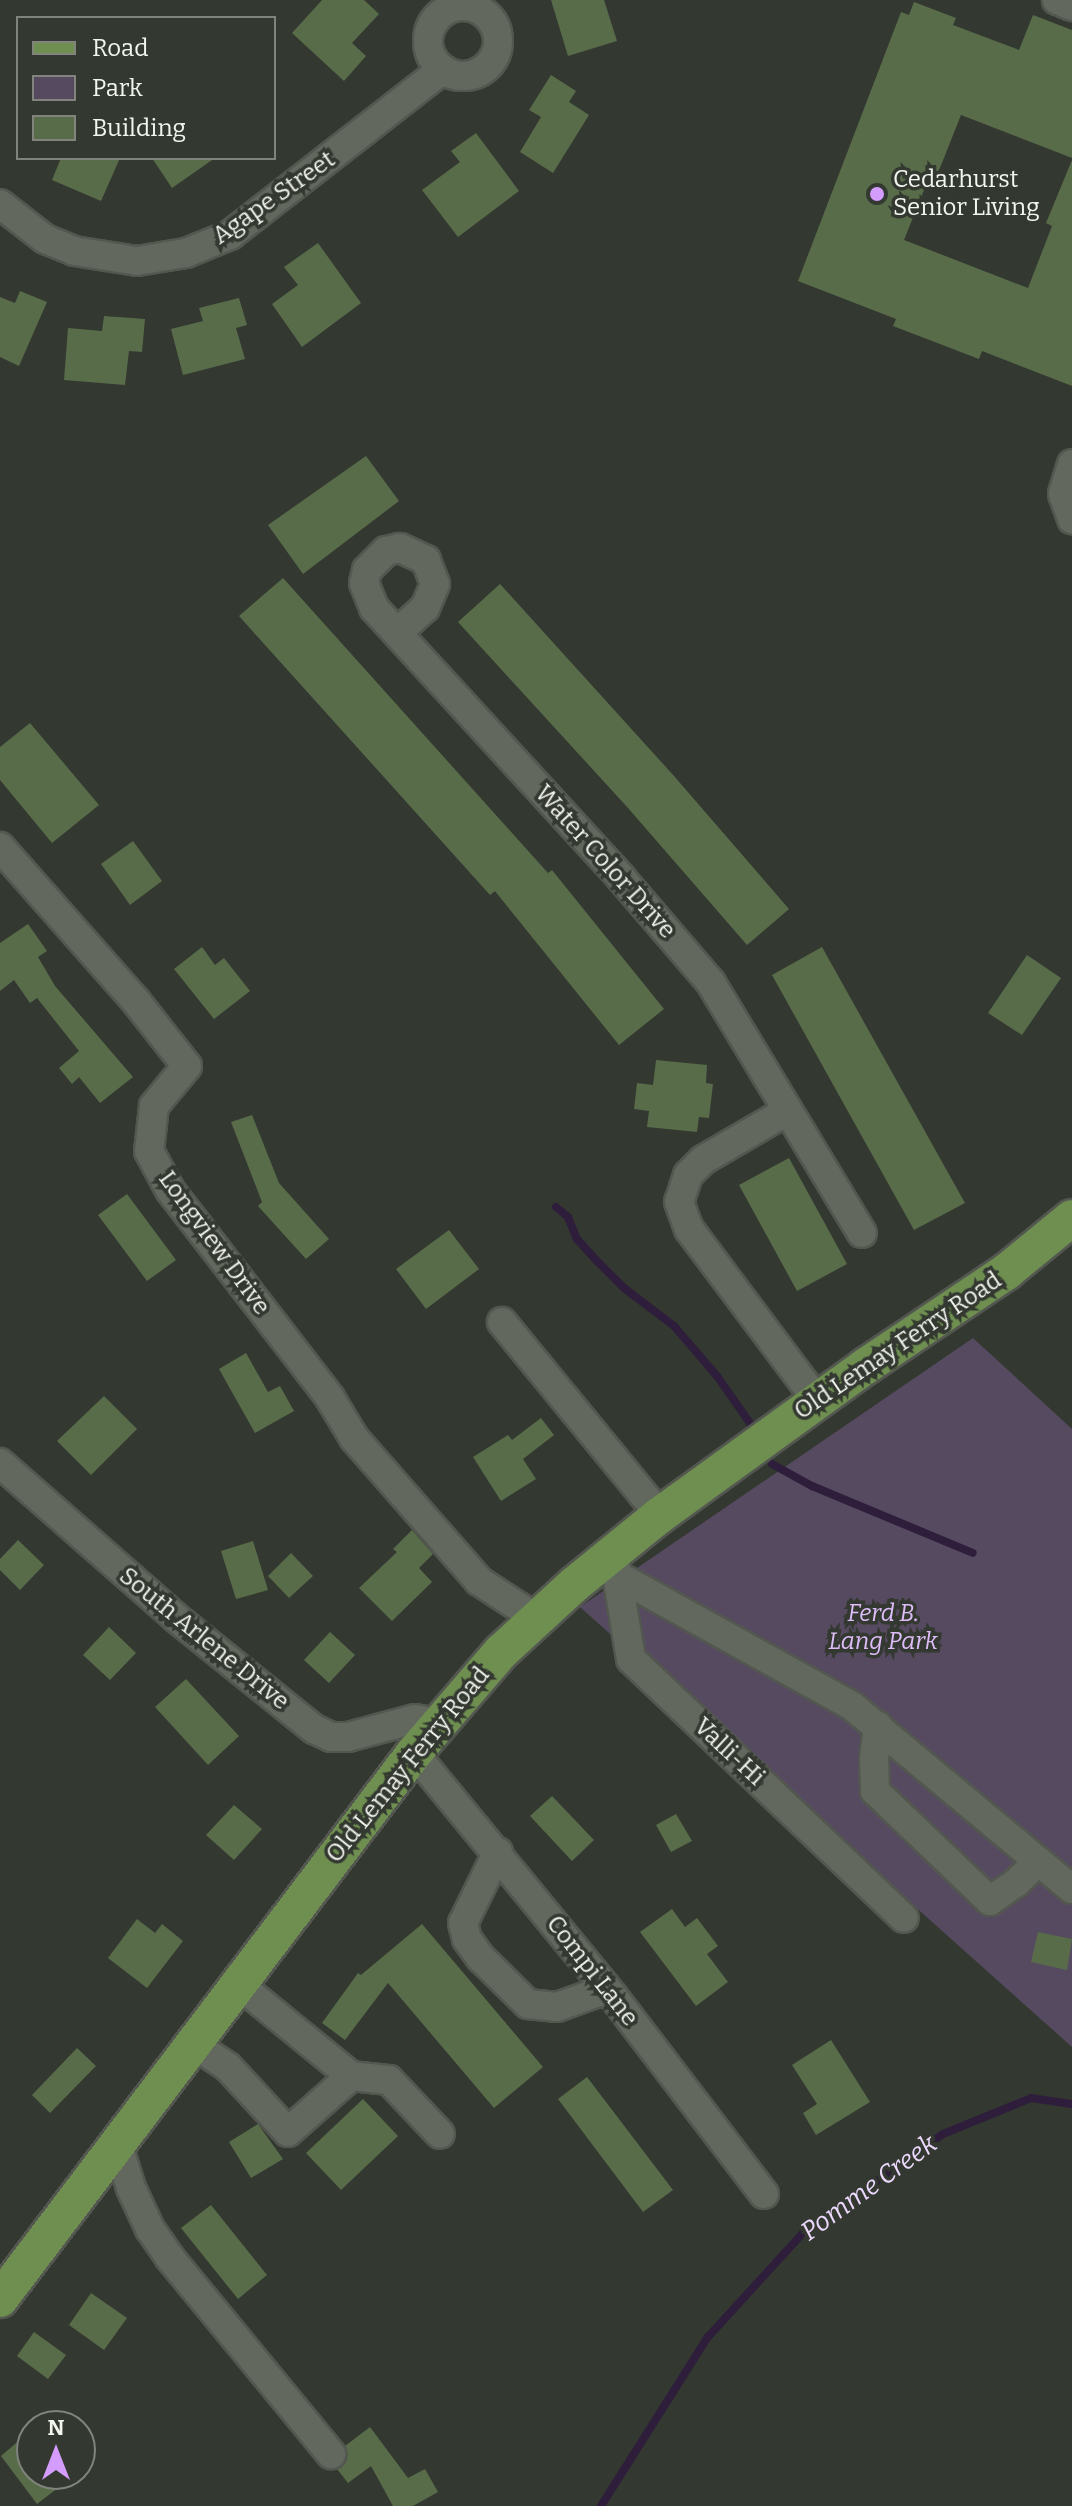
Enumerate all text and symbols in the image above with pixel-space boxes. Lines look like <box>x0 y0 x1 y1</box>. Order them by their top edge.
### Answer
legend <box>16 16 276 160</box>
text: Road <box>92 34 148 62</box>
text: Park <box>92 74 143 102</box>
text: Building <box>92 114 186 142</box>
street label: Agape Street <box>207 145 341 251</box>
place label: Cedarhurst Senior Living <box>893 166 1040 222</box>
marker: Cedarhurst Senior Living <box>868 185 886 203</box>
street label: Water Color Drive <box>529 779 681 945</box>
street label: Longview Drive <box>152 1166 276 1320</box>
street label: Old Lemay Ferry Road <box>789 1266 1007 1426</box>
street label: South Arlene Drive <box>113 1562 295 1716</box>
park label: Ferd B. Lang Park <box>828 1600 938 1656</box>
street label: Old Lemay Ferry Road <box>320 1661 496 1869</box>
street label: Valli-Hi <box>688 1712 770 1792</box>
street label: Compi Lane <box>540 1910 644 2032</box>
water label: Pomme Creek <box>795 2128 943 2248</box>
north arrow <box>16 2410 96 2490</box>
text: N <box>48 2414 64 2441</box>

